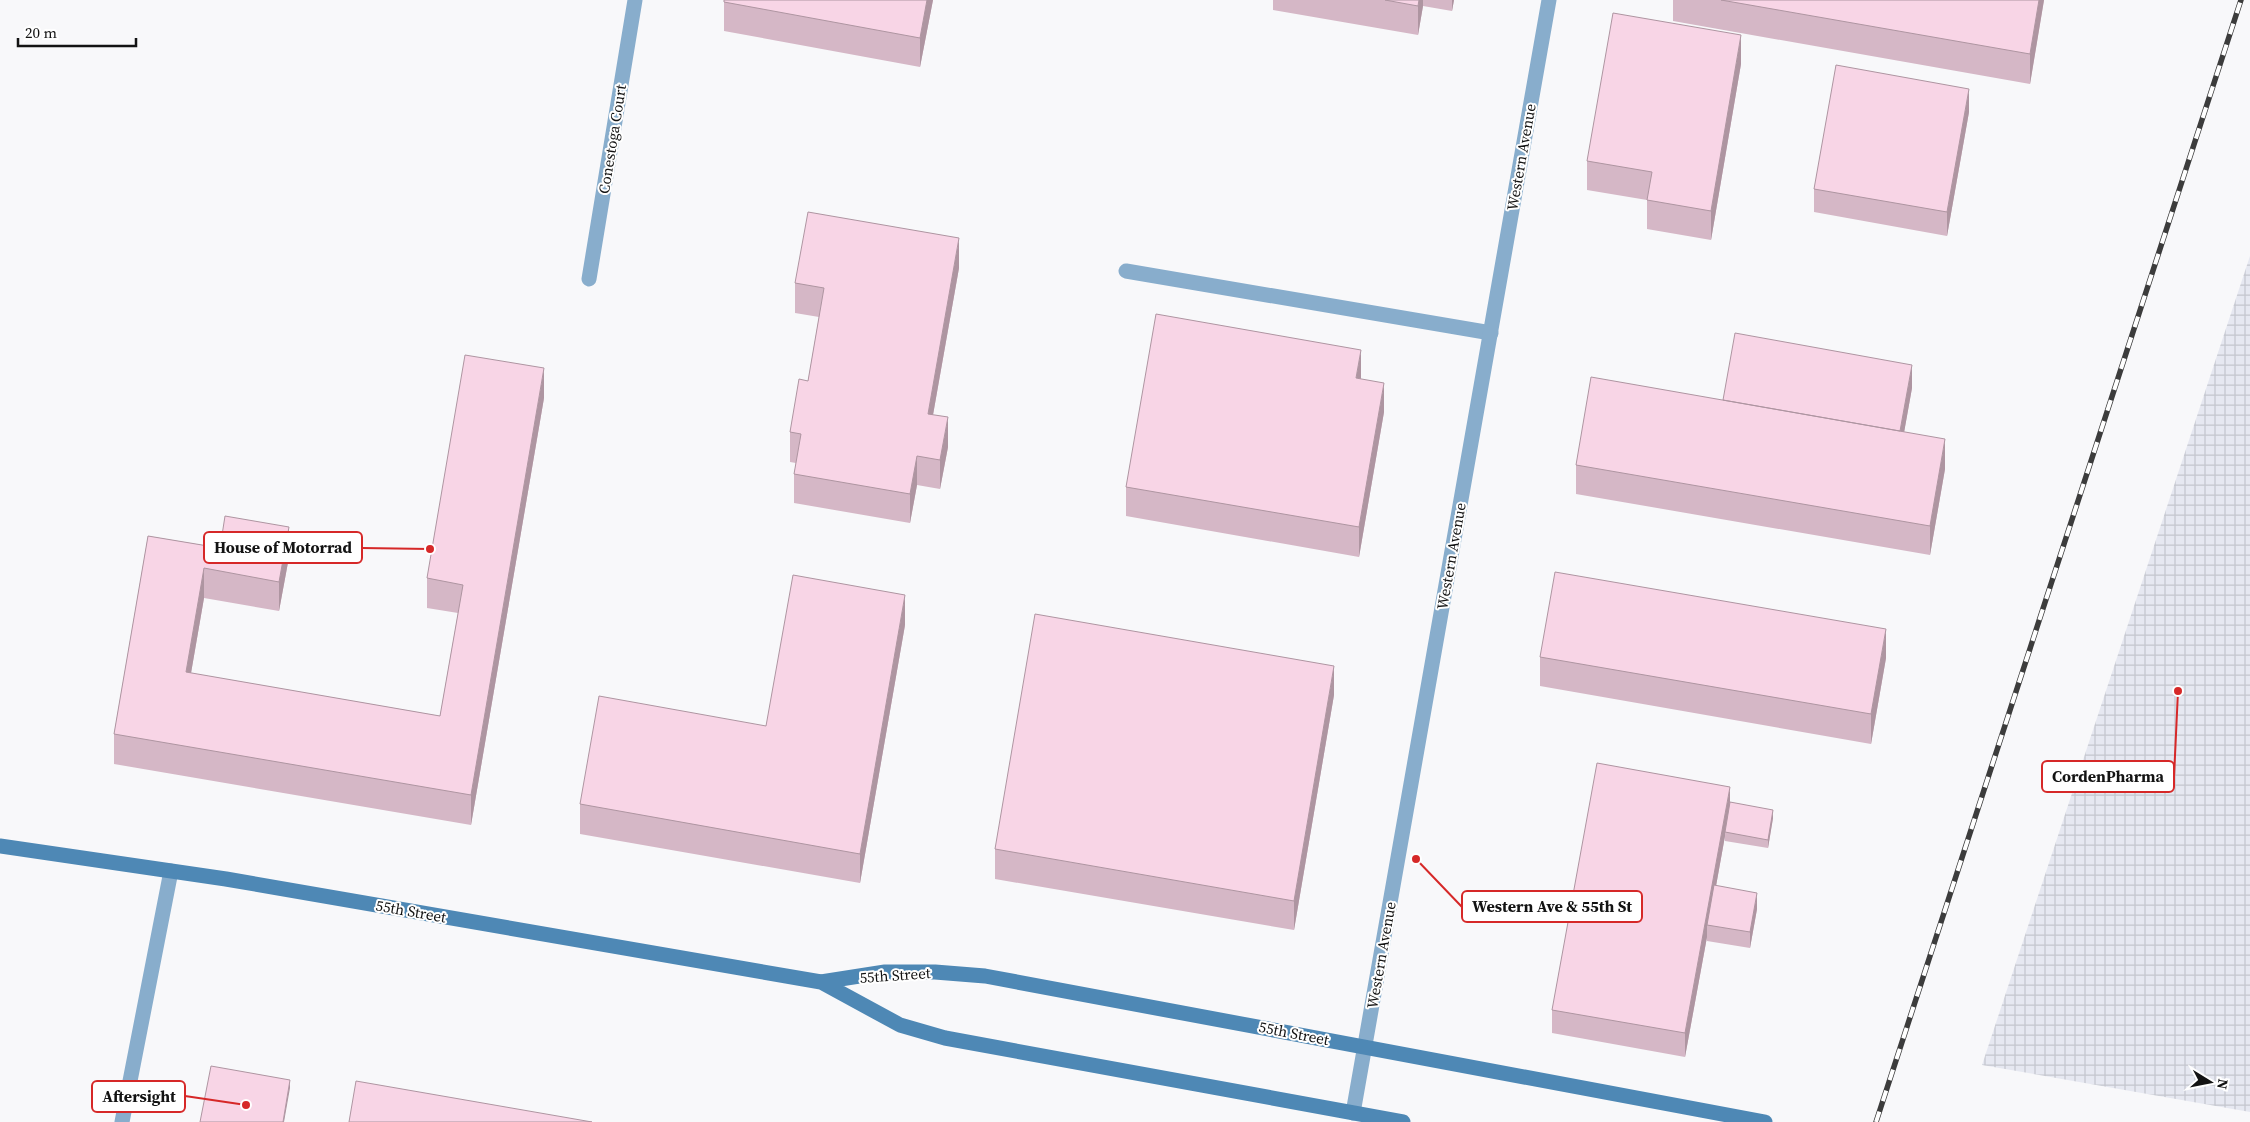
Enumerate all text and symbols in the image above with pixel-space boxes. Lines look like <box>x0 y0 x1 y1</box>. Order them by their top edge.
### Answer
scale bar <box>18 15 135 47</box>
text: 20 m <box>25 22 57 43</box>
street label: Conestoga Court <box>593 83 631 195</box>
street label: Western Avenue <box>1501 102 1541 212</box>
street label: Western Avenue <box>1431 501 1471 611</box>
callout: House of Motorrad <box>204 532 362 563</box>
text: House of Motorrad <box>214 536 352 558</box>
callout: CordenPharma <box>2042 761 2174 792</box>
text: CordenPharma <box>2052 765 2164 787</box>
callout: Western Ave & 55th St <box>1462 891 1642 922</box>
street label: 55th Street <box>374 894 448 928</box>
text: Western Ave & 55th St <box>1472 895 1632 917</box>
street label: Western Avenue <box>1361 900 1401 1010</box>
street label: 55th Street <box>859 962 931 988</box>
street label: 55th Street <box>1257 1016 1331 1050</box>
north arrow <box>2185 1057 2235 1107</box>
text: N <box>2212 1077 2234 1091</box>
callout: Aftersight <box>92 1081 185 1112</box>
text: Aftersight <box>102 1085 176 1107</box>

